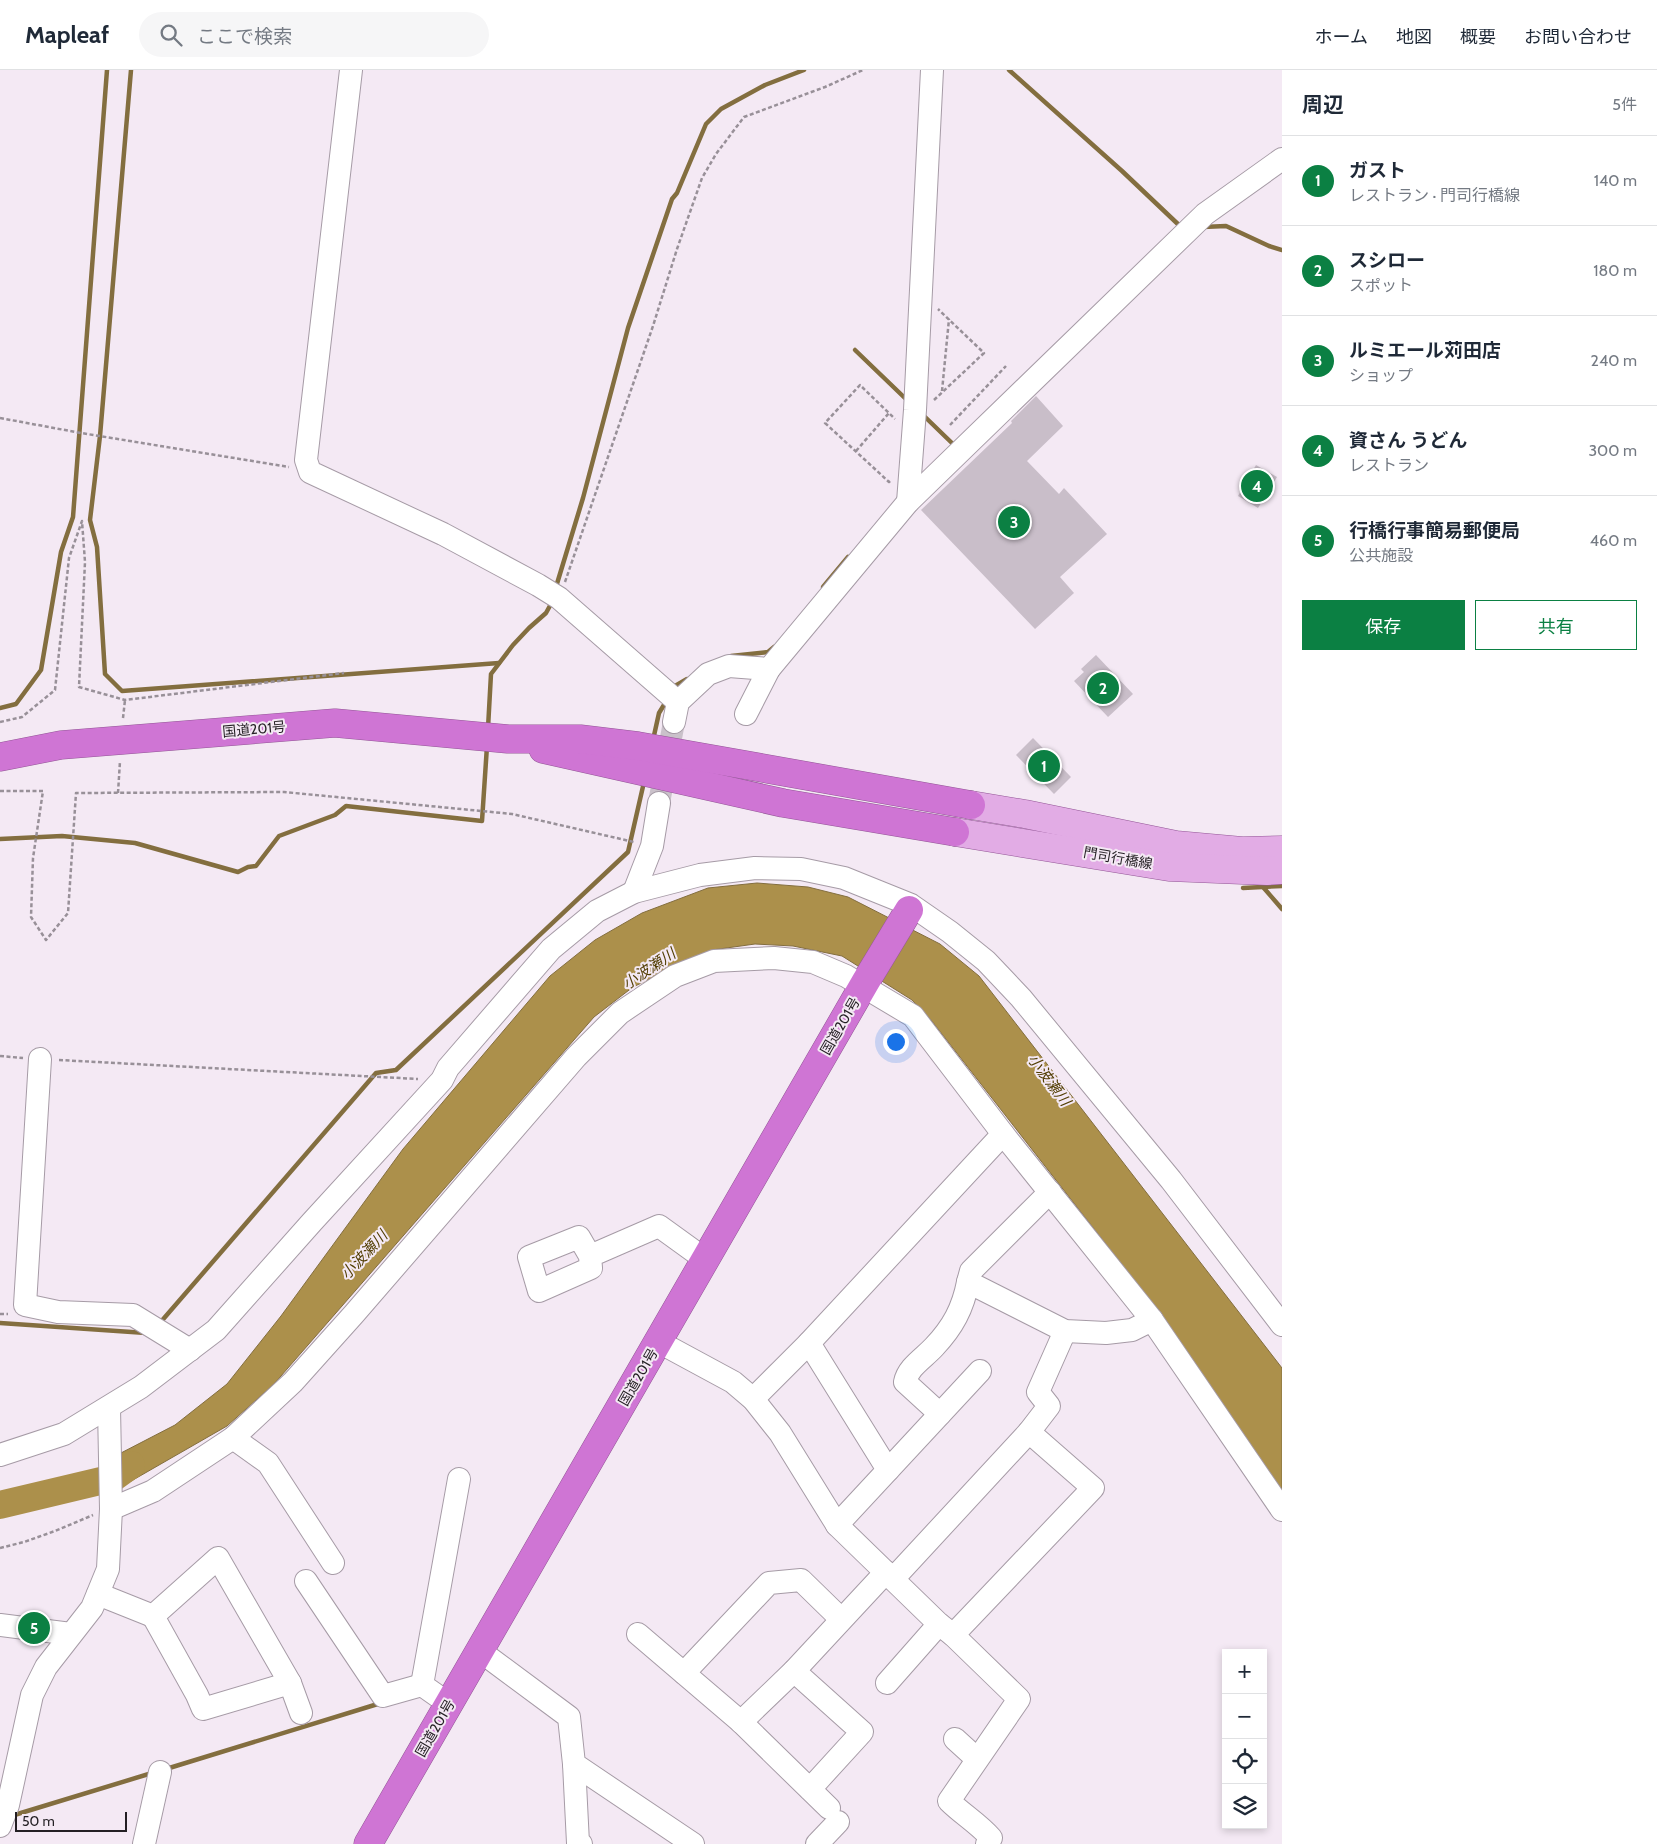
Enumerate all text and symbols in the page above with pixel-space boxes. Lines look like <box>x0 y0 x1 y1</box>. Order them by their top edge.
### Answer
search box <box>139 12 489 57</box>
text: Mapleaf <box>25 20 109 49</box>
icon: search <box>157 21 185 49</box>
text: ここで検索 <box>197 25 292 48</box>
text: ホーム <box>1315 26 1368 48</box>
text: 地図 <box>1396 26 1432 48</box>
text: 概要 <box>1460 26 1496 48</box>
text: お問い合わせ <box>1524 26 1632 48</box>
text: 周辺 <box>1302 92 1344 117</box>
text: 5件 <box>1612 95 1637 114</box>
text: ガスト <box>1349 159 1406 182</box>
text: 1 <box>1315 171 1321 190</box>
text: 140 m <box>1594 171 1637 190</box>
text: レストラン · 門司行橋線 <box>1349 186 1520 205</box>
text: スシロー <box>1349 249 1425 272</box>
text: 2 <box>1314 261 1322 280</box>
text: 180 m <box>1593 261 1637 280</box>
text: スポット <box>1349 276 1413 295</box>
text: ルミエール苅田店 <box>1349 339 1501 362</box>
text: 3 <box>1314 351 1322 370</box>
text: 240 m <box>1591 351 1637 370</box>
text: ショップ <box>1349 366 1413 385</box>
text: 資さん うどん <box>1349 429 1467 452</box>
text: 4 <box>1313 441 1323 460</box>
text: 300 m <box>1588 441 1637 460</box>
text: レストラン <box>1349 456 1429 475</box>
pin: 4 <box>1241 467 1273 505</box>
pin: 3 <box>998 503 1030 541</box>
text: 行橋行事簡易郵便局 <box>1349 519 1520 542</box>
text: 5 <box>1314 531 1322 550</box>
text: 460 m <box>1590 531 1637 550</box>
text: 公共施設 <box>1349 546 1413 565</box>
button: 保存 <box>1302 600 1465 650</box>
button: 共有 <box>1475 600 1637 650</box>
pin: 2 <box>1087 669 1119 707</box>
street label: 国道201号 <box>222 717 286 741</box>
pin: 1 <box>1028 747 1060 785</box>
street label: 門司行橋線 <box>1082 843 1154 873</box>
water label: 小波瀬川 <box>619 944 681 993</box>
street label: 国道201号 <box>816 994 864 1058</box>
your location <box>883 1029 909 1055</box>
water label: 小波瀬川 <box>1024 1051 1075 1111</box>
water label: 小波瀬川 <box>337 1225 392 1283</box>
street label: 国道201号 <box>614 1345 662 1409</box>
pin: 5 <box>18 1609 50 1647</box>
map controls <box>1222 1649 1267 1829</box>
button: + <box>1222 1649 1267 1694</box>
button: − <box>1222 1694 1267 1739</box>
street label: 国道201号 <box>411 1696 459 1760</box>
button: locate <box>1222 1739 1267 1784</box>
button: layers <box>1222 1784 1267 1829</box>
scale bar <box>15 1809 128 1832</box>
text: 50 m <box>22 1812 55 1830</box>

